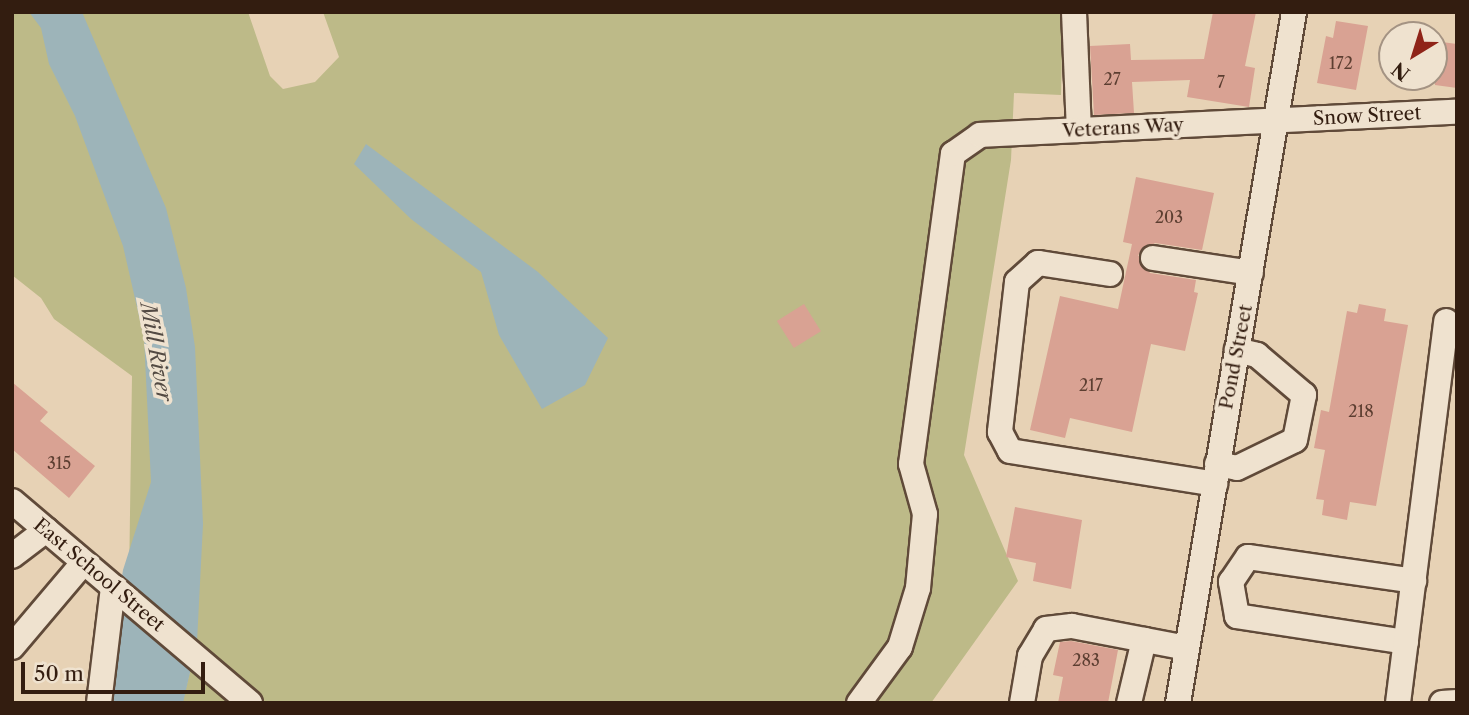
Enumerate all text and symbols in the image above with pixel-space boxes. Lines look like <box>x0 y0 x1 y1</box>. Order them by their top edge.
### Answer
north arrow <box>1378 21 1448 91</box>
house number: 172 <box>1329 53 1353 73</box>
text: N <box>1387 57 1415 86</box>
house number: 27 <box>1103 69 1121 89</box>
house number: 7 <box>1217 72 1225 92</box>
street label: Snow Street <box>1312 102 1422 130</box>
street label: Veterans Way <box>1061 113 1185 143</box>
house number: 203 <box>1155 207 1183 227</box>
water label: Mill River <box>135 301 177 403</box>
street label: Pond Street <box>1215 303 1257 411</box>
house number: 217 <box>1079 375 1103 395</box>
house number: 218 <box>1348 401 1374 421</box>
house number: 315 <box>47 453 71 473</box>
street label: East School Street <box>29 514 169 636</box>
scale bar <box>24 648 208 692</box>
house number: 283 <box>1072 650 1100 670</box>
text: 50 m <box>34 661 84 686</box>

